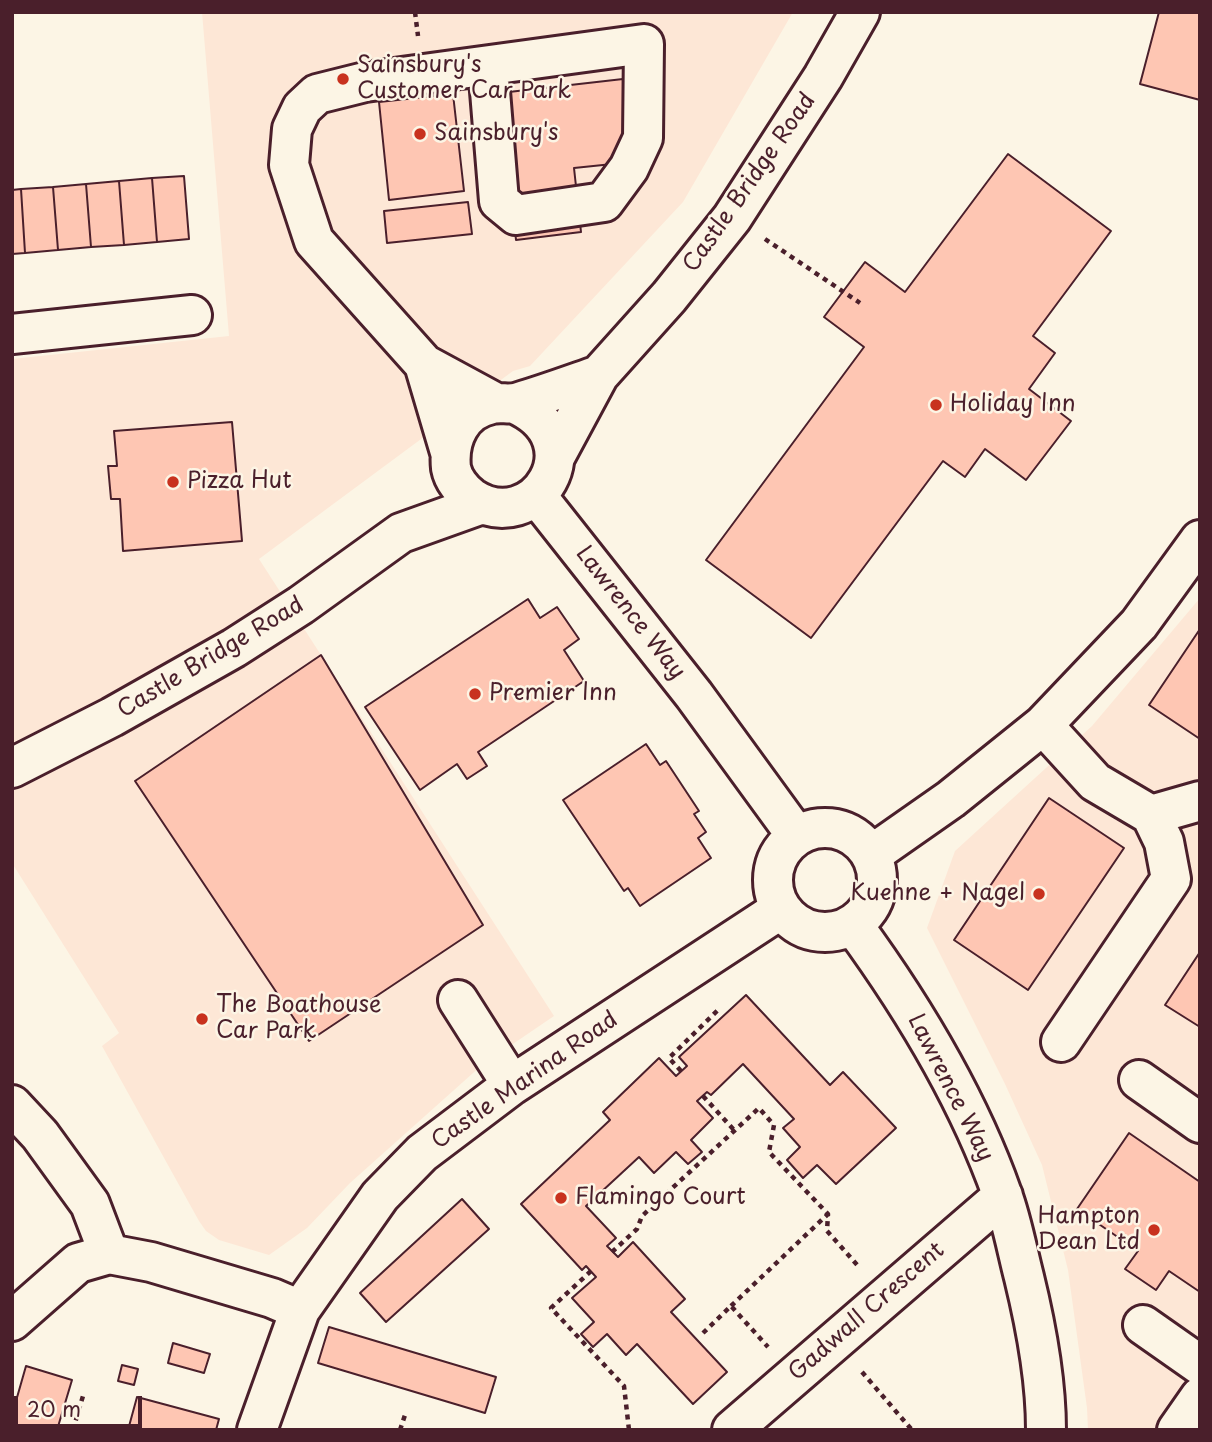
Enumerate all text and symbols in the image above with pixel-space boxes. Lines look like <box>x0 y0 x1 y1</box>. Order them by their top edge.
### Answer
place label: Sainsbury's Customer Car Park <box>357 52 571 106</box>
marker: Sainsbury's Customer Car Park <box>335 71 351 87</box>
street label: Castle Bridge Road <box>678 88 822 278</box>
place label: Sainsbury's <box>434 120 558 148</box>
marker: Sainsbury's <box>412 126 428 142</box>
place label: Holiday Inn <box>950 391 1076 419</box>
marker: Holiday Inn <box>928 397 944 413</box>
place label: Pizza Hut <box>187 468 292 496</box>
marker: Pizza Hut <box>165 474 181 490</box>
street label: Lawrence Way <box>569 541 691 685</box>
street label: Castle Bridge Road <box>113 592 309 724</box>
place label: Premier Inn <box>489 680 617 708</box>
marker: Premier Inn <box>467 686 483 702</box>
place label: Kuehne + Nagel <box>850 880 1025 908</box>
marker: Kuehne + Nagel <box>1031 886 1047 902</box>
place label: The Boathouse Car Park <box>216 992 382 1046</box>
street label: Castle Marina Road <box>427 1006 623 1156</box>
street label: Lawrence Way <box>901 1010 999 1166</box>
marker: The Boathouse Car Park <box>194 1011 210 1027</box>
place label: Flamingo Court <box>575 1184 746 1212</box>
marker: Flamingo Court <box>553 1190 569 1206</box>
place label: Hampton Dean Ltd <box>1037 1203 1140 1257</box>
marker: Hampton Dean Ltd <box>1146 1222 1162 1238</box>
street label: Gadwall Crescent <box>784 1237 950 1387</box>
scale bar <box>18 1382 145 1426</box>
text: 20 m <box>27 1392 81 1424</box>

